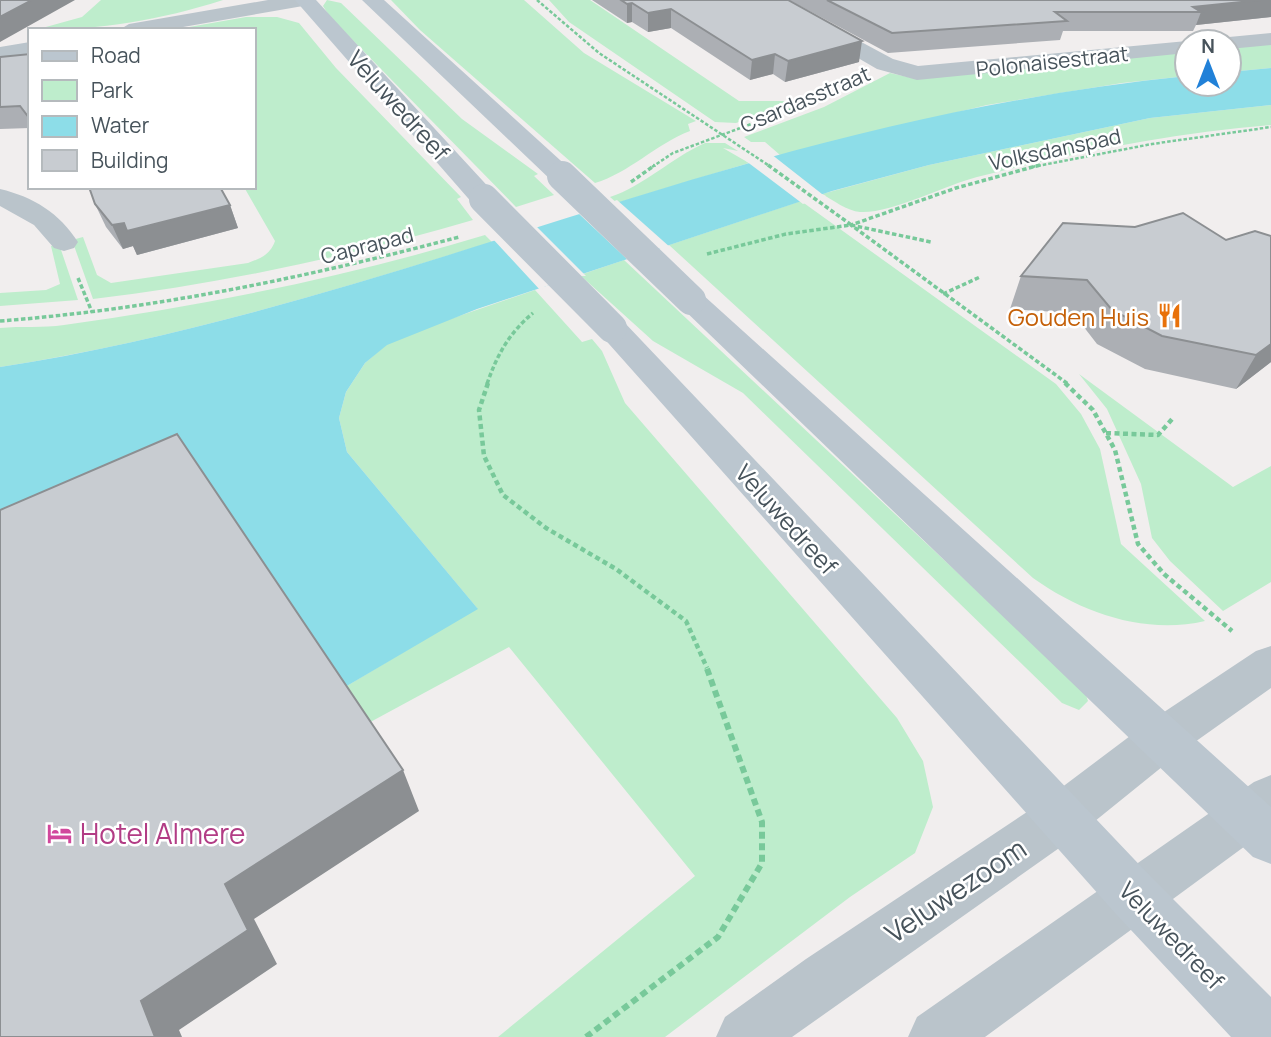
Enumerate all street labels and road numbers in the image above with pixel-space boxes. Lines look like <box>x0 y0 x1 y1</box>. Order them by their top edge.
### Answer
street label: Polonaisestraat <box>974 39 1130 83</box>
street label: Veluwedreef <box>341 43 458 168</box>
street label: Csardasstraat <box>736 59 874 139</box>
street label: Volksdanspad <box>986 121 1124 177</box>
street label: Caprapad <box>318 220 416 270</box>
street label: Veluwedreef <box>729 457 846 582</box>
street label: Veluwezoom <box>877 829 1033 951</box>
street label: Veluwedreef <box>1112 874 1232 996</box>

